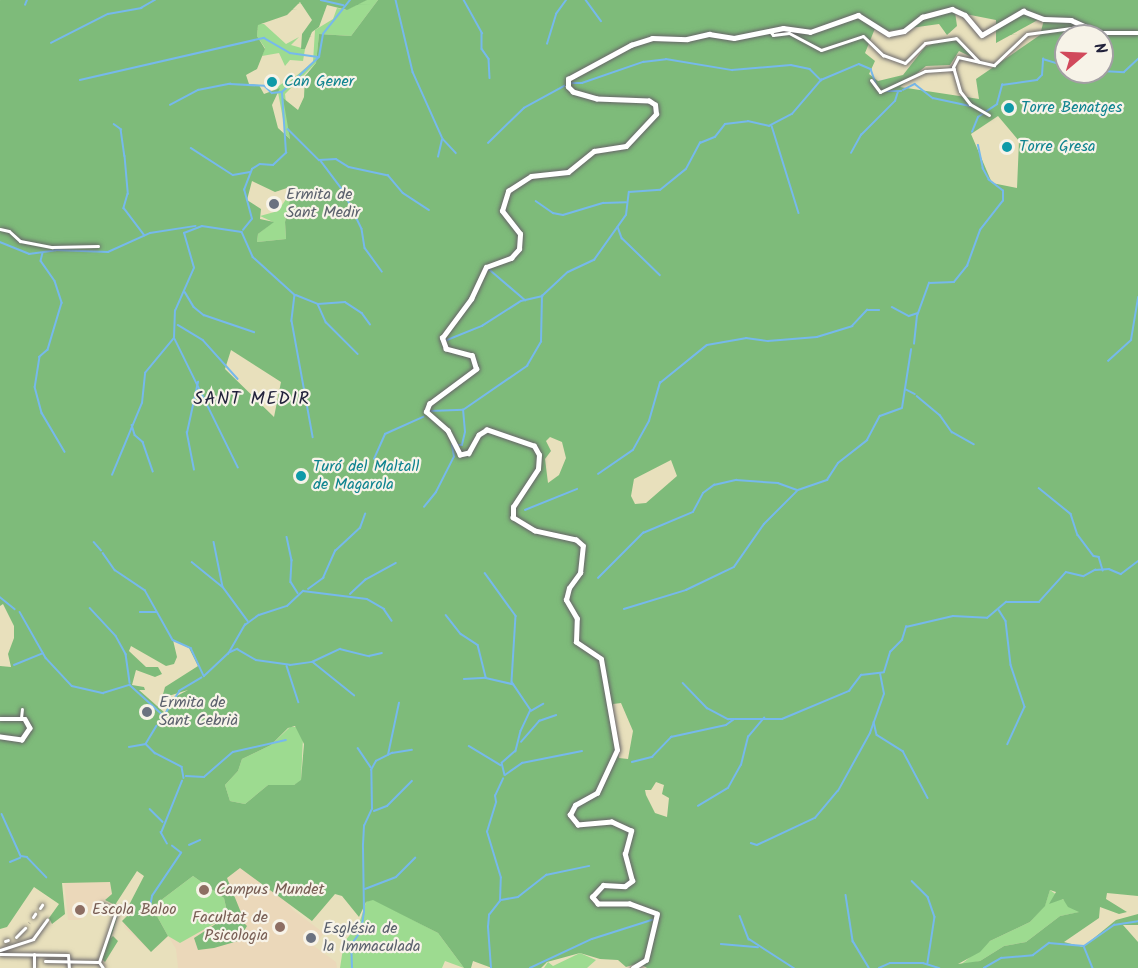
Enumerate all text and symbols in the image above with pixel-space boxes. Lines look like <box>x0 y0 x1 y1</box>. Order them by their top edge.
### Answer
north arrow <box>1054 24 1114 84</box>
text: N <box>1086 40 1113 57</box>
place label: Can Gener <box>284 72 354 92</box>
marker: Can Gener <box>265 75 279 89</box>
place label: Torre Benatges <box>1021 98 1122 118</box>
marker: Torre Benatges <box>1002 101 1016 115</box>
place label: Torre Gresa <box>1019 137 1096 157</box>
marker: Torre Gresa <box>1000 140 1014 154</box>
place label: Ermita de Sant Medir <box>286 185 360 223</box>
marker: Ermita de Sant Medir <box>267 197 281 211</box>
district label: SANT MEDIR <box>194 389 310 411</box>
place label: Turó del Maltall de Magarola <box>313 457 419 495</box>
marker: Turó del Maltall de Magarola <box>294 469 308 483</box>
place label: Ermita de Sant Cebrià <box>159 693 238 731</box>
marker: Ermita de Sant Cebrià <box>140 705 154 719</box>
place label: Campus Mundet <box>216 880 325 900</box>
marker: Campus Mundet <box>197 883 211 897</box>
place label: Escola Baloo <box>92 900 176 920</box>
marker: Escola Baloo <box>73 903 87 917</box>
place label: Facultat de Psicologia <box>192 908 268 946</box>
place label: Església de la Immaculada <box>323 919 421 957</box>
marker: Facultat de Psicologia <box>273 920 287 934</box>
marker: Església de la Immaculada <box>304 931 318 945</box>

